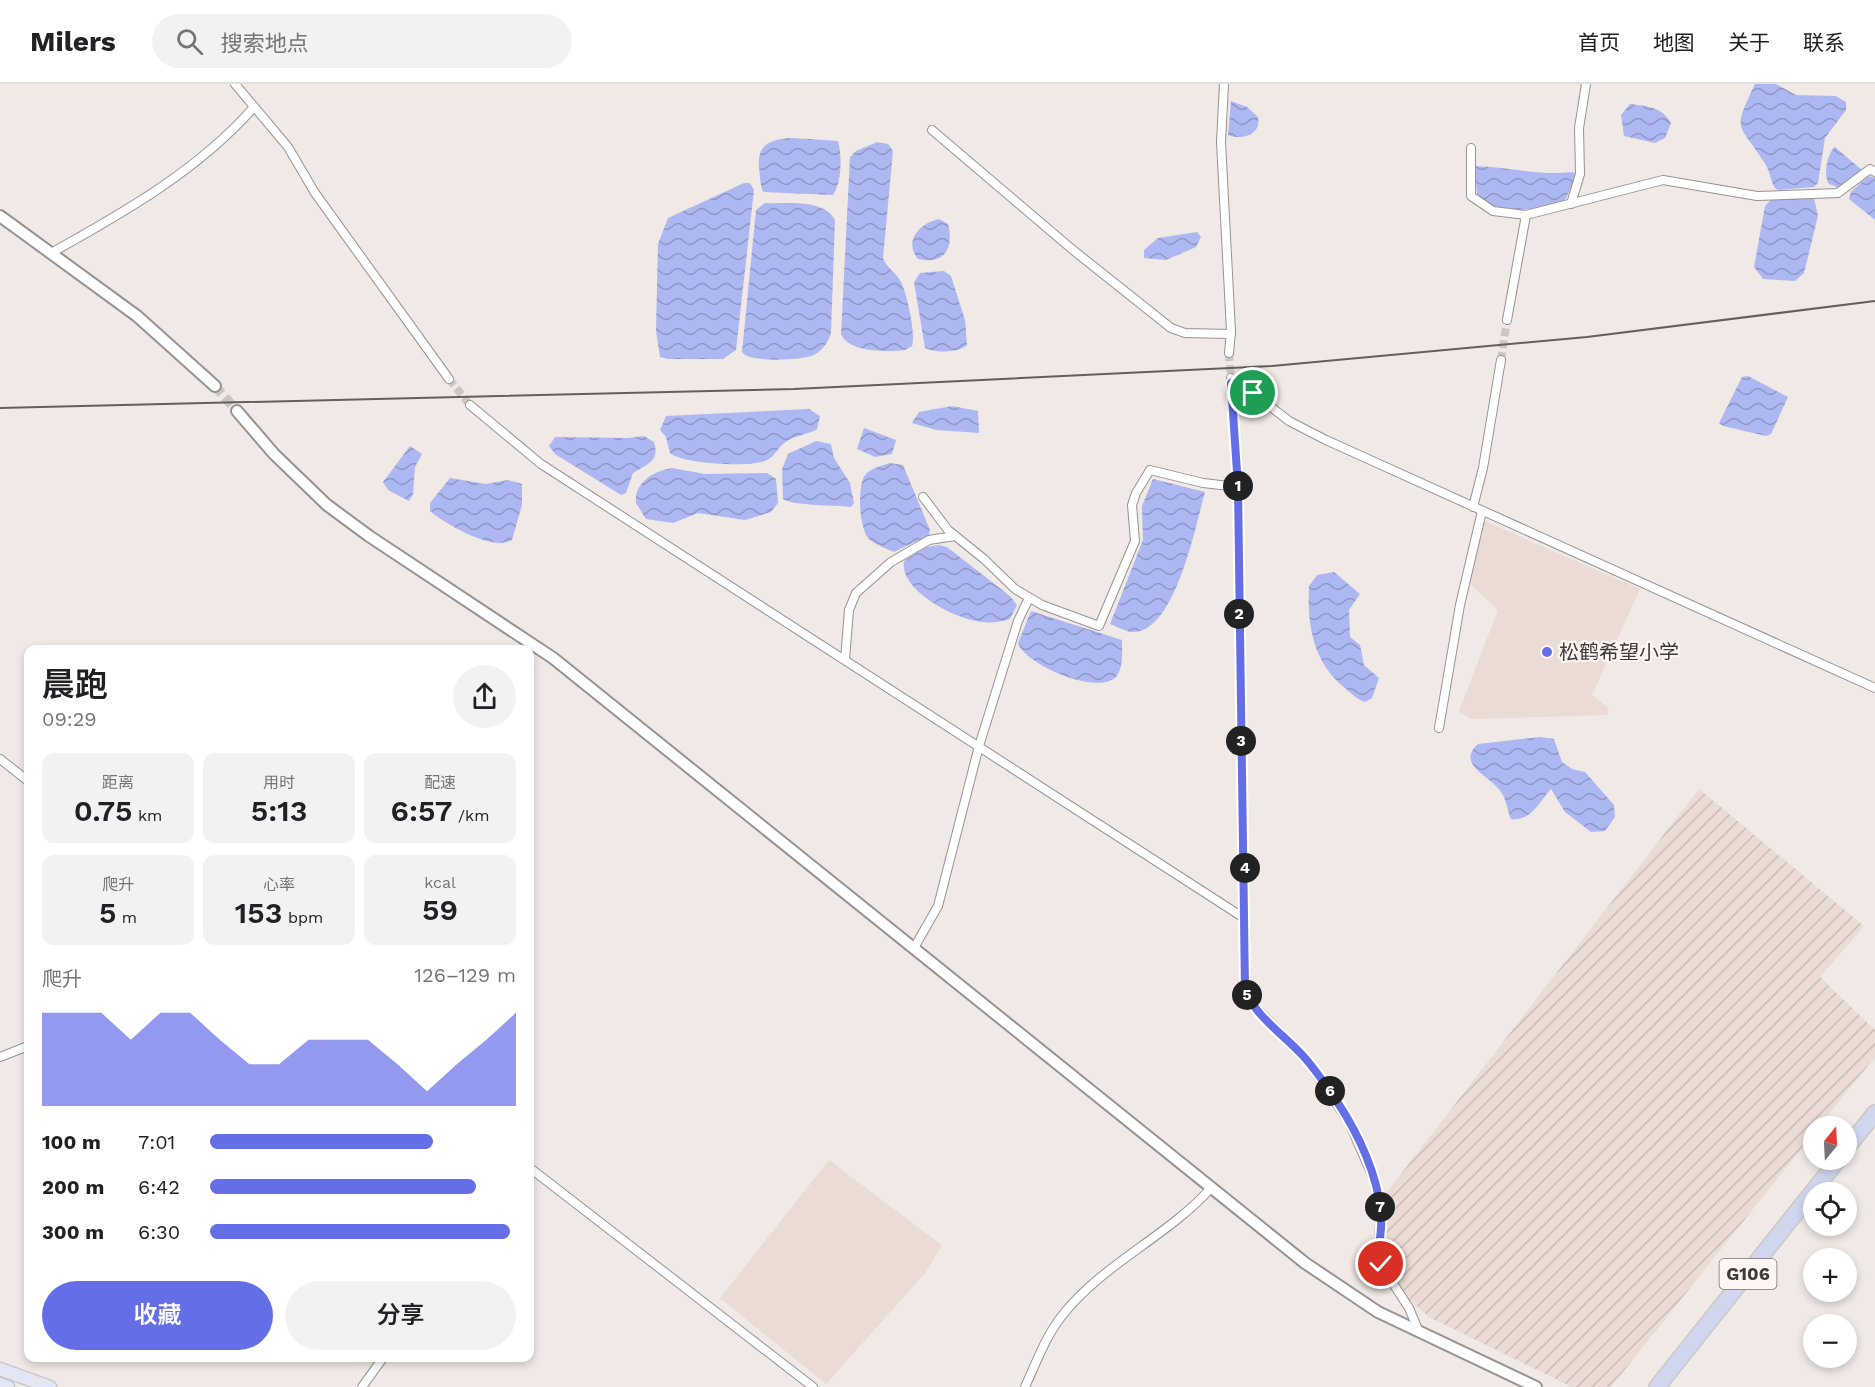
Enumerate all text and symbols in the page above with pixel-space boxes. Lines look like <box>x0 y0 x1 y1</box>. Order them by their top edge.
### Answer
search box <box>152 14 572 68</box>
text: Milers <box>30 25 116 58</box>
icon: search <box>173 25 206 58</box>
text: 首页 <box>1578 30 1620 55</box>
text: 地图 <box>1653 30 1695 55</box>
text: 关于 <box>1728 30 1770 55</box>
text: 联系 <box>1803 30 1845 55</box>
text: 搜索地点 <box>221 31 309 56</box>
pin <box>1227 367 1278 418</box>
icon: arrive <box>1236 376 1269 409</box>
pin: 1 <box>1223 471 1253 501</box>
text: 1 <box>1235 476 1241 495</box>
pin: 2 <box>1224 599 1254 629</box>
text: 2 <box>1234 604 1244 623</box>
place label: 松鹤希望小学 <box>1559 640 1679 664</box>
marker: 松鹤希望小学 <box>1540 645 1554 659</box>
text: 晨跑 <box>42 665 108 704</box>
button: share <box>453 665 516 728</box>
text: 09:29 <box>42 707 97 731</box>
pin: 3 <box>1226 726 1256 756</box>
text: 3 <box>1236 731 1246 750</box>
text: 距离 <box>102 773 134 792</box>
text: 用时 <box>263 773 295 792</box>
text: 配速 <box>424 773 456 792</box>
text: 0.75 <box>74 793 133 828</box>
text: 5:13 <box>251 793 307 828</box>
text: 6:57 <box>391 793 453 828</box>
text: km <box>133 806 162 825</box>
text: /km <box>453 806 489 825</box>
pin: 4 <box>1230 853 1260 883</box>
text: 4 <box>1240 858 1250 877</box>
text: kcal <box>424 873 456 892</box>
text: 爬升 <box>102 875 134 894</box>
text: 心率 <box>263 875 295 894</box>
text: 59 <box>422 892 458 927</box>
text: 5 <box>99 895 116 930</box>
text: 153 <box>235 895 282 930</box>
text: m <box>116 908 137 927</box>
text: bpm <box>282 908 323 927</box>
text: 126–129 m <box>414 963 516 987</box>
text: 爬升 <box>42 967 82 991</box>
pin: 5 <box>1232 980 1262 1010</box>
text: 5 <box>1242 985 1252 1004</box>
pin: 6 <box>1315 1076 1345 1106</box>
text: 6 <box>1325 1081 1335 1100</box>
north arrow <box>1803 1116 1857 1170</box>
map controls <box>1803 1116 1857 1368</box>
text: 100 m <box>42 1130 101 1154</box>
text: 7:01 <box>138 1130 175 1154</box>
text: 200 m <box>42 1175 104 1199</box>
text: 6:42 <box>138 1175 180 1199</box>
button: locate <box>1803 1182 1857 1236</box>
pin: 7 <box>1365 1192 1395 1222</box>
text: 7 <box>1375 1197 1385 1216</box>
text: 300 m <box>42 1220 104 1244</box>
text: 6:30 <box>138 1220 180 1244</box>
pin <box>1355 1238 1406 1289</box>
icon: check <box>1364 1247 1397 1280</box>
button: + <box>1803 1248 1857 1302</box>
road number: G106 <box>1720 1259 1776 1289</box>
button: 收藏 <box>42 1281 273 1350</box>
button: 分享 <box>285 1281 516 1350</box>
button: − <box>1803 1314 1857 1368</box>

